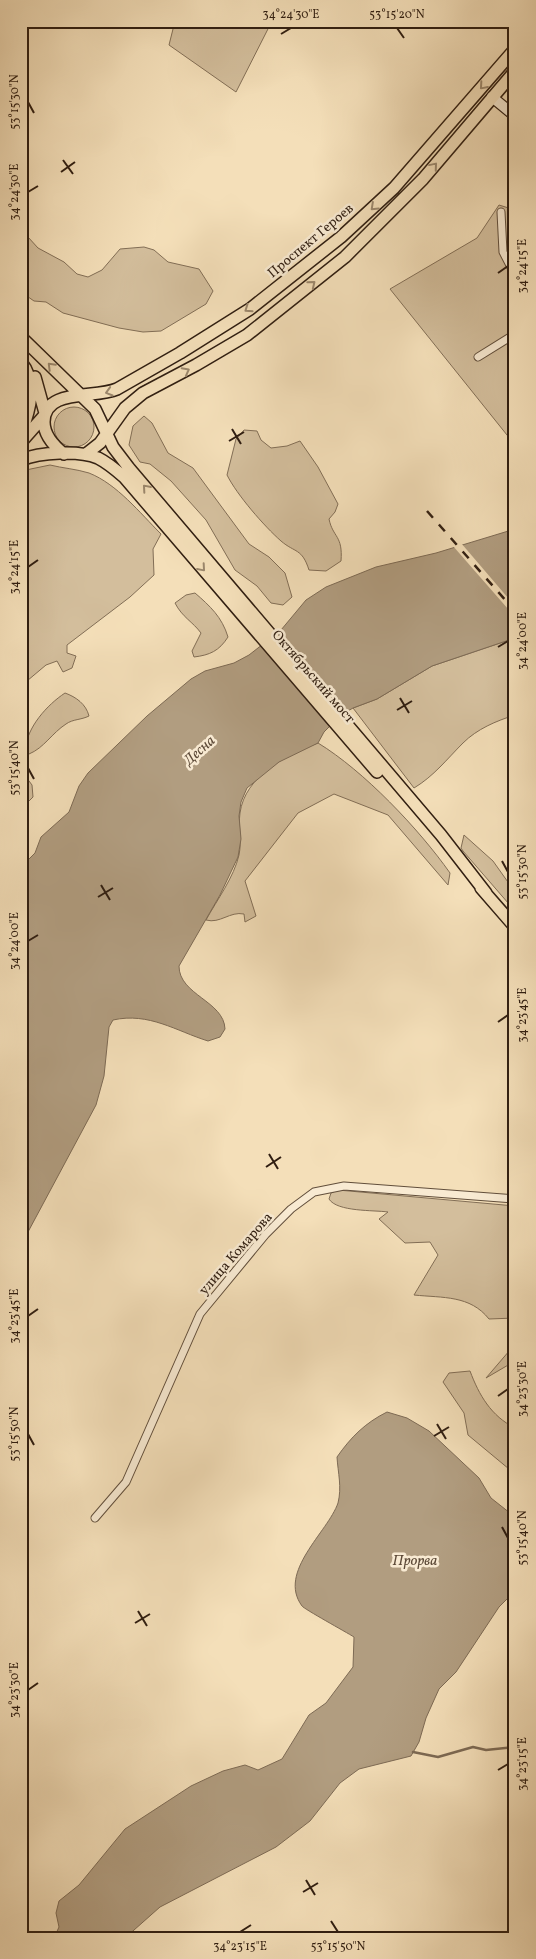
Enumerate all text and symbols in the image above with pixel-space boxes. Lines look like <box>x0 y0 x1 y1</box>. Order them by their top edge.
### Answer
text: 34°24'30"E <box>263 7 319 23</box>
text: 53°15'20"N <box>369 7 425 23</box>
text: 53°15'30"N <box>7 74 23 130</box>
one-way arrow <box>480 80 488 89</box>
one-way arrow <box>429 163 437 172</box>
text: 34°24'30"E <box>7 164 23 220</box>
street label: Проспект Героев <box>264 200 358 283</box>
one-way arrow <box>370 201 379 210</box>
text: 34°24'15"E <box>515 239 531 293</box>
one-way arrow <box>306 281 315 289</box>
one-way arrow <box>244 303 254 312</box>
one-way arrow <box>48 363 57 372</box>
one-way arrow <box>181 367 190 377</box>
one-way arrow <box>105 386 114 396</box>
one-way arrow <box>143 484 152 493</box>
text: 34°24'15"E <box>7 540 23 594</box>
one-way arrow <box>196 563 205 572</box>
text: 34°24'00"E <box>515 612 531 670</box>
street label: Октябрьский мост <box>267 626 359 728</box>
water label: Десна <box>179 731 220 772</box>
text: 53°15'40"N <box>7 740 23 796</box>
text: 53°15'30"N <box>515 844 531 900</box>
text: 34°24'00"E <box>7 912 23 970</box>
text: 34°23'45"E <box>515 988 531 1042</box>
street label: улица Комарова <box>195 1209 277 1299</box>
text: 34°23'45"E <box>7 1289 23 1343</box>
text: 34°23'30"E <box>515 1361 531 1417</box>
text: 53°15'50"N <box>7 1407 23 1461</box>
text: 53°15'40"N <box>515 1510 531 1566</box>
water label: Прорва <box>393 1551 437 1572</box>
text: 34°23'30"E <box>7 1662 23 1718</box>
text: 34°23'15"E <box>515 1737 531 1791</box>
text: 34°23'15"E <box>213 1939 267 1955</box>
text: 53°15'50"N <box>311 1939 365 1955</box>

